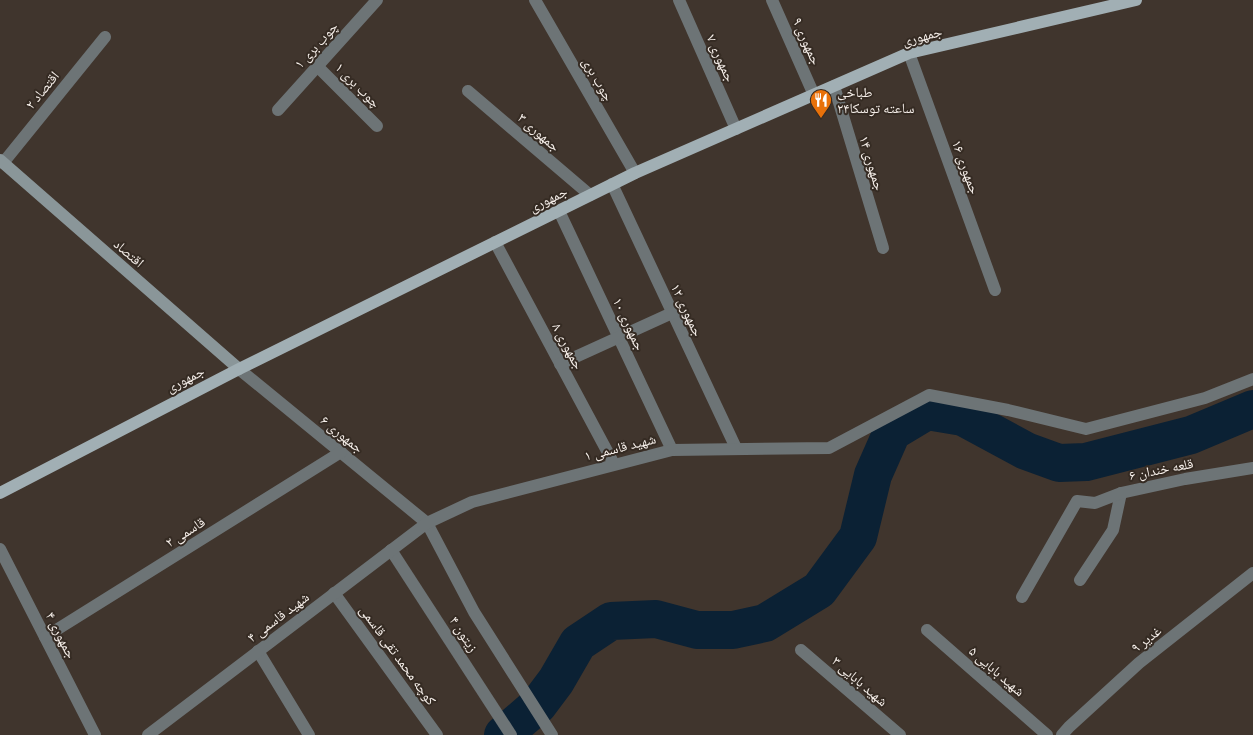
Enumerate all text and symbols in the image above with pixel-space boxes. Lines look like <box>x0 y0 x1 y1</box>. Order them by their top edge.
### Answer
street label: ۹ جمهوری <box>789 15 825 68</box>
street label: ۱ چوب بری <box>291 18 342 72</box>
street label: جمهوری <box>900 23 944 50</box>
street label: ۷ جمهوری <box>703 32 739 85</box>
street label: چوب بری <box>578 54 617 104</box>
street label: چوب بری ۱ <box>331 59 384 112</box>
street label: ۲ اقتصاد <box>22 68 62 112</box>
place label: طباخی ۲۴ساعته توسکا <box>837 84 915 117</box>
restaurant icon: طباخی ۲۴ساعته توسکا <box>809 88 833 119</box>
street label: ۳ جمهوری <box>514 110 563 155</box>
street label: ۱۴ جمهوری <box>855 134 888 193</box>
street label: ۱۶ جمهوری <box>948 138 983 197</box>
street label: جمهوری <box>526 183 570 216</box>
street label: اقتصاد <box>111 236 147 270</box>
street label: ۱۲ جمهوری <box>667 281 706 339</box>
street label: ۱۰ جمهوری <box>609 295 648 353</box>
street label: ۸ جمهوری <box>548 320 587 372</box>
street label: جمهوری <box>163 363 207 396</box>
street label: جمهوری ۶ <box>317 412 367 457</box>
street label: ۱ شهید قاسمی <box>583 430 658 465</box>
street label: ۶ قلعه خندان <box>1127 455 1195 484</box>
street label: قاسمی ۲ <box>162 514 208 551</box>
street label: ۴ شهید قاسمی <box>244 589 313 646</box>
street label: کوچه محمد تقی قاسمی <box>356 602 440 709</box>
street label: جمهوری ۴ <box>42 609 80 662</box>
street label: زیتون ۴ <box>446 613 481 655</box>
street label: غدیر ۹ <box>1128 622 1165 656</box>
street label: ۵ شهید بابایی <box>965 643 1028 700</box>
street label: ۳ شهید بابایی <box>828 653 891 710</box>

